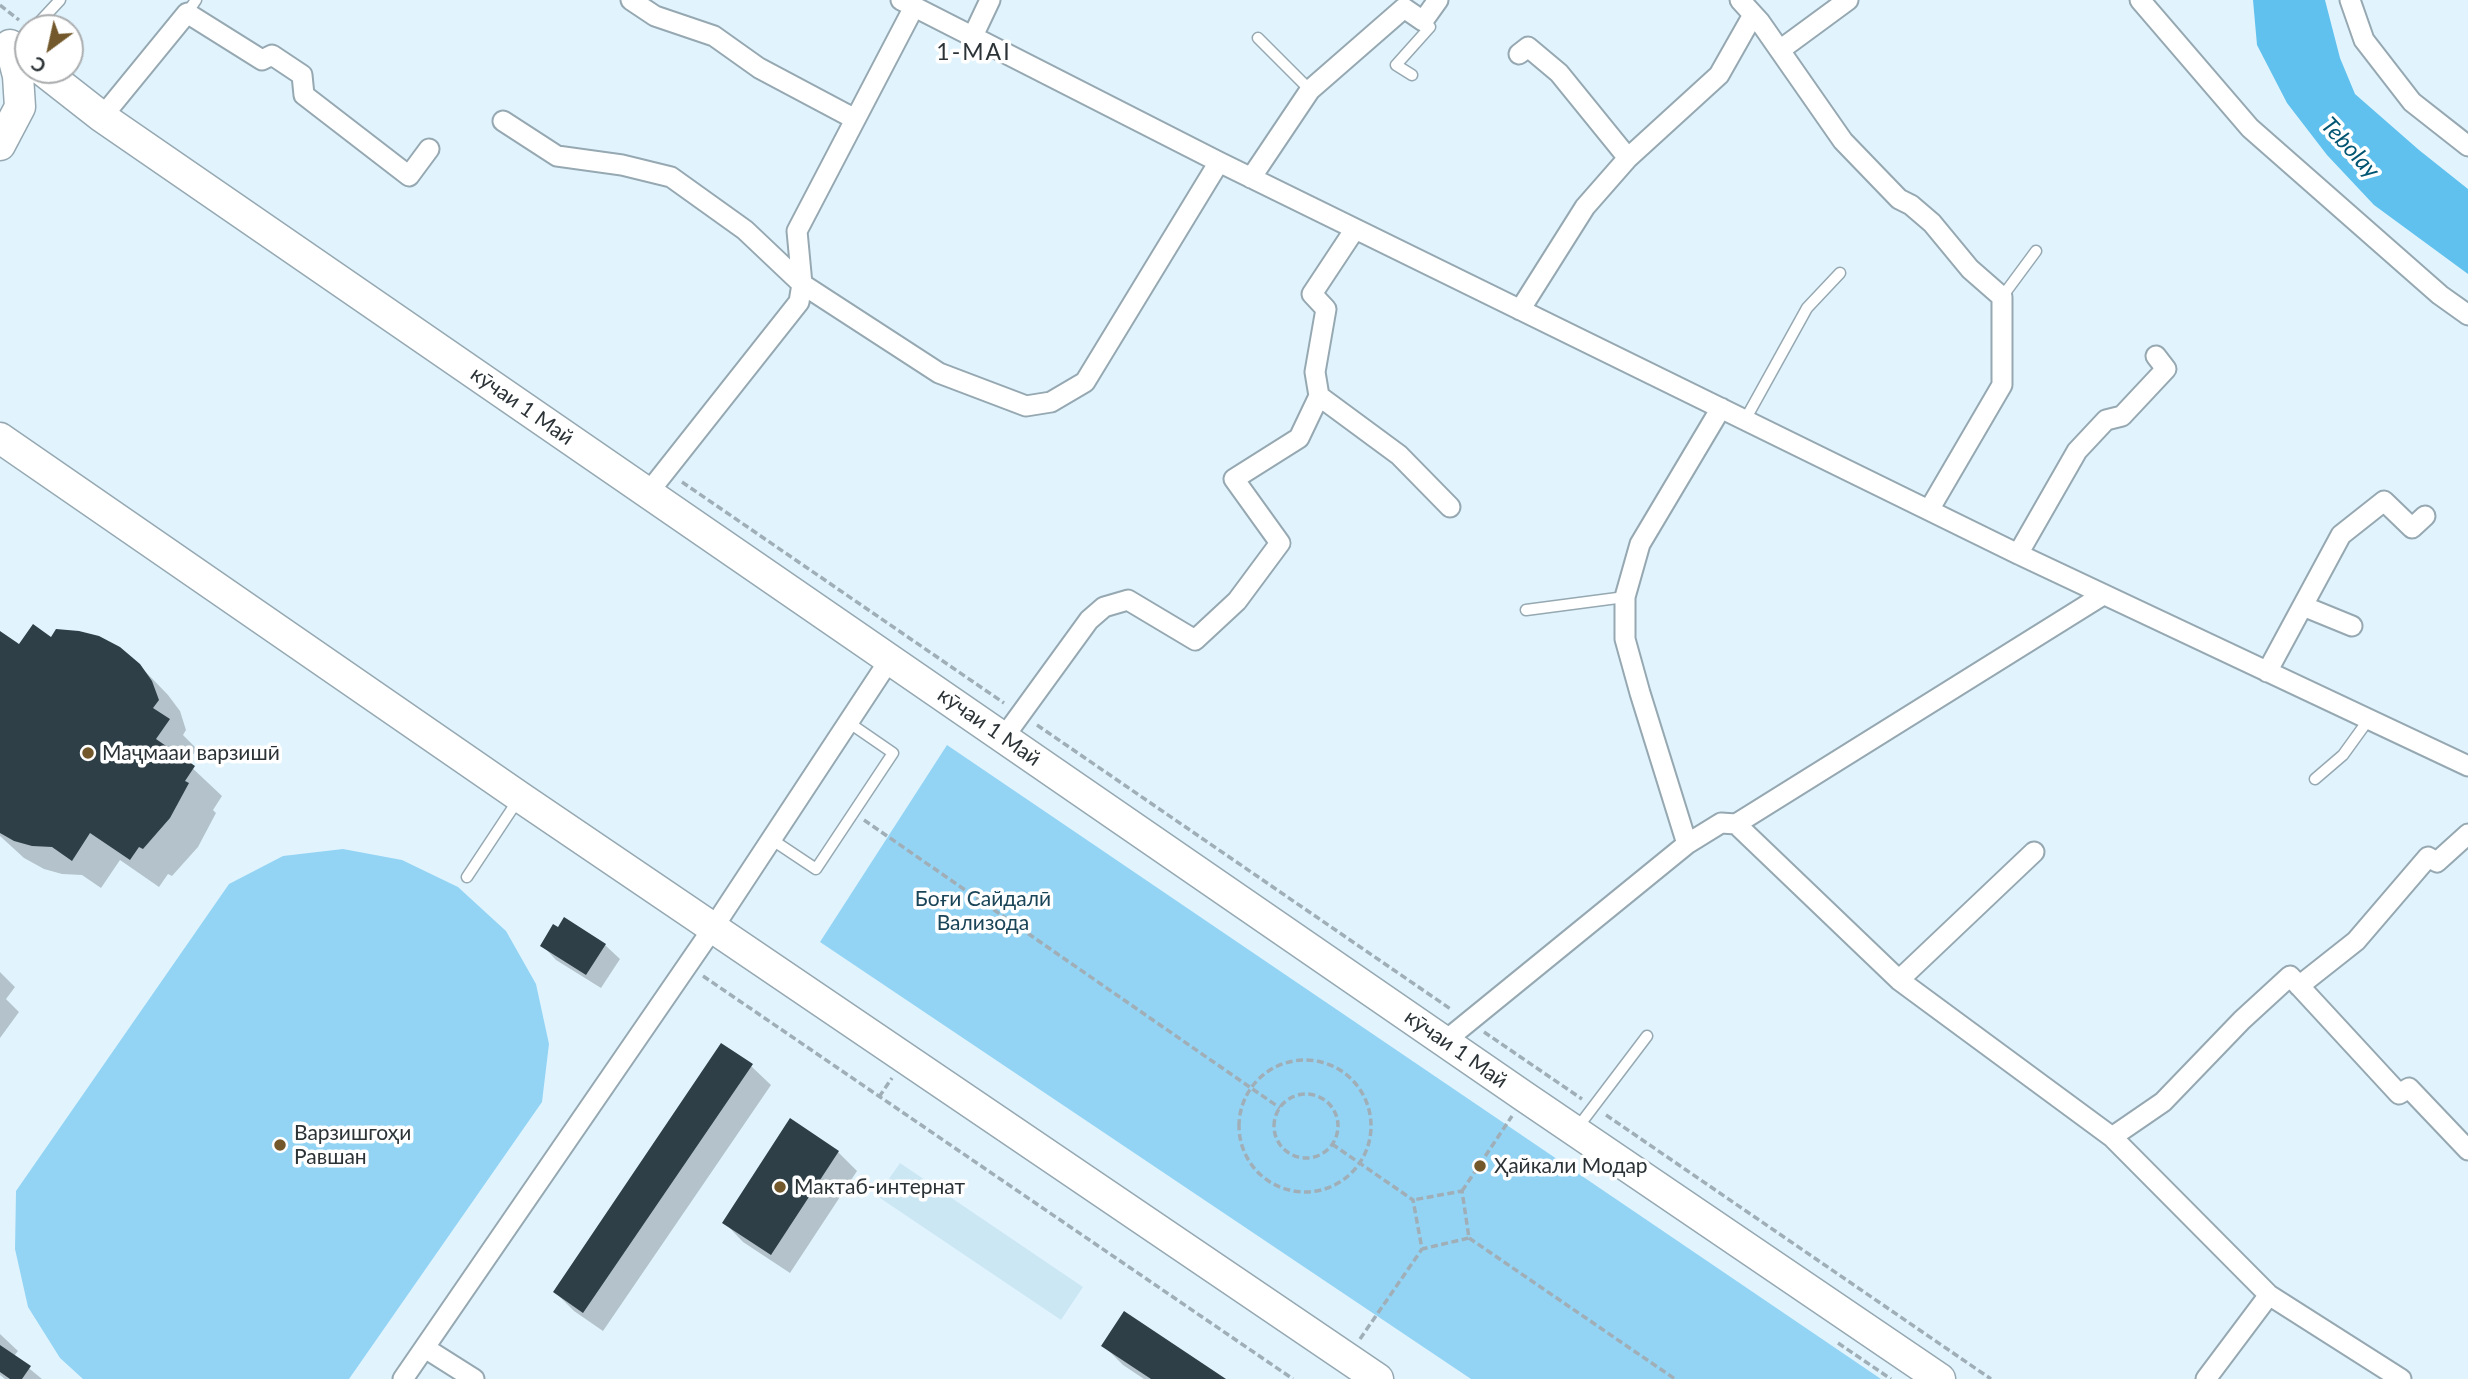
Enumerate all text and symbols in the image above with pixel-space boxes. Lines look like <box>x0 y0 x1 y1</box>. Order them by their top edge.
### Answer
north arrow <box>14 14 84 84</box>
district label: 1-MAI <box>937 39 1011 67</box>
text: С <box>27 52 50 78</box>
water label: Tebolay <box>2315 112 2385 184</box>
street label: кӯчаи 1 Май <box>466 361 578 451</box>
street label: кӯчаи 1 Май <box>933 682 1045 772</box>
place label: Маҷмааи варзишӣ <box>102 740 280 766</box>
marker: Маҷмааи варзишӣ <box>80 745 96 761</box>
park label: Боғи Сайдалӣ Вализода <box>915 886 1051 936</box>
street label: кӯчаи 1 Май <box>1400 1004 1512 1094</box>
place label: Варзишгоҳи Равшан <box>294 1120 411 1170</box>
marker: Варзишгоҳи Равшан <box>272 1137 288 1153</box>
place label: Ҳайкали Модар <box>1494 1153 1648 1179</box>
marker: Ҳайкали Модар <box>1472 1158 1488 1174</box>
place label: Мактаб-интернат <box>794 1174 965 1200</box>
marker: Мактаб-интернат <box>772 1179 788 1195</box>

